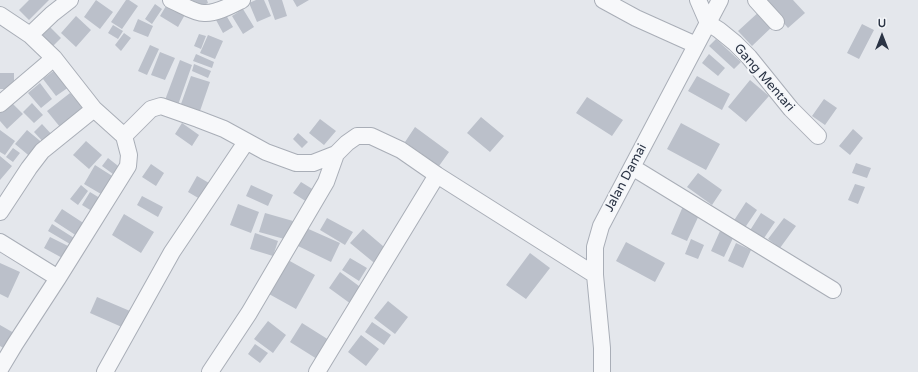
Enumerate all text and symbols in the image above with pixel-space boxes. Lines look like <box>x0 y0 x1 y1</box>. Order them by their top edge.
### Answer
north arrow <box>862 16 902 56</box>
text: U <box>878 17 886 30</box>
street label: Gang Mentari <box>730 41 798 115</box>
street label: Jalan Damai <box>602 141 650 215</box>

